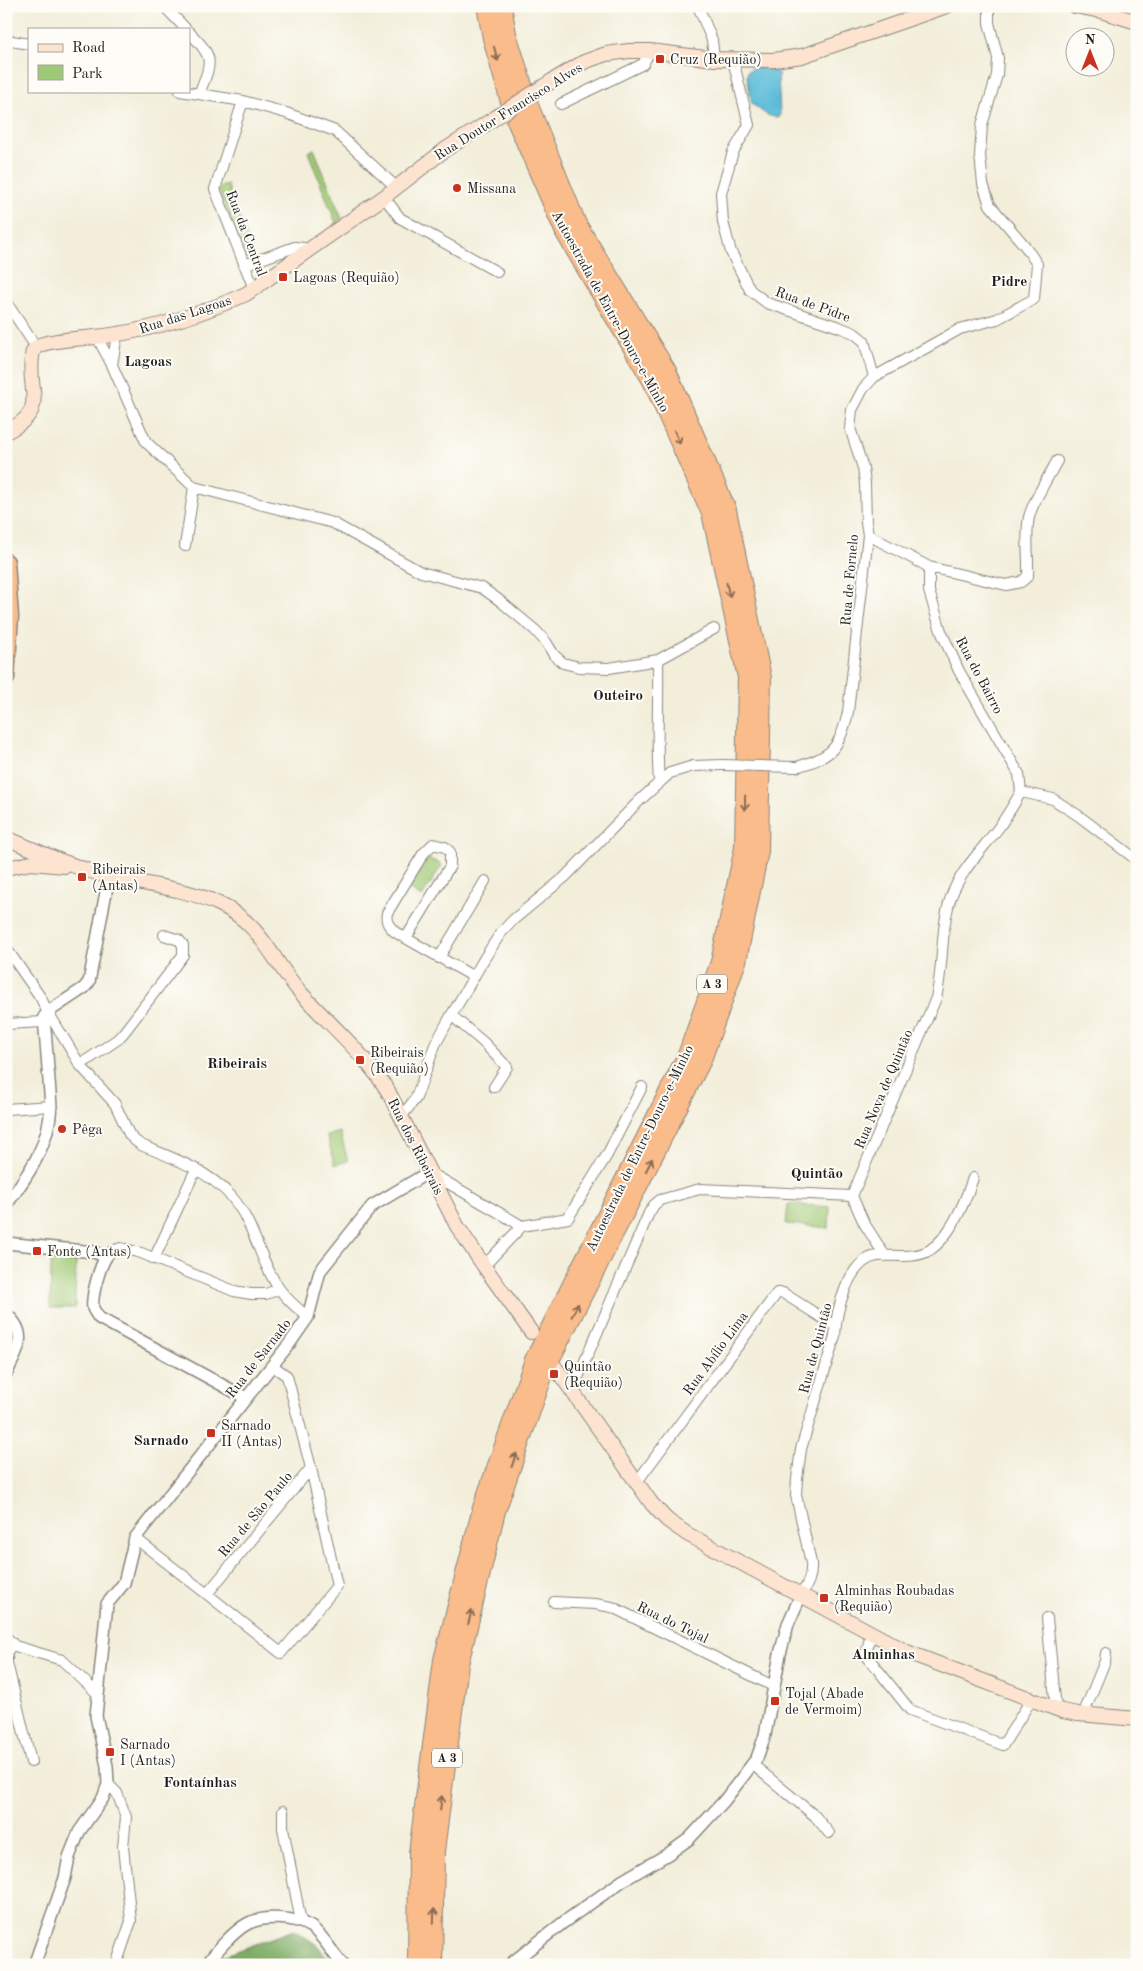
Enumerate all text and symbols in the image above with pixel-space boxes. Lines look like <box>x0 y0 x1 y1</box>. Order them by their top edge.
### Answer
legend <box>28 28 190 92</box>
north arrow <box>1066 28 1116 78</box>
text: N <box>1085 33 1096 47</box>
text: Road <box>72 41 106 56</box>
one-way arrow <box>492 45 502 61</box>
marker: Cruz (Requião) <box>654 53 666 65</box>
place label: Cruz (Requião) <box>670 53 762 67</box>
street label: Rua Doutor Francisco Alves <box>432 60 585 163</box>
text: Park <box>72 67 103 82</box>
marker: Missana <box>451 182 463 194</box>
place label: Missana <box>467 182 516 196</box>
street label: Rua da Central <box>223 188 269 279</box>
street label: Autoestrada de Entre-Douro-e-Minho <box>549 208 672 415</box>
marker: Lagoas (Requião) <box>277 271 289 283</box>
place label: Lagoas (Requião) <box>293 271 400 285</box>
district label: Pidre <box>991 275 1027 290</box>
street label: Rua de Pidre <box>773 285 852 325</box>
street label: Rua das Lagoas <box>137 293 233 336</box>
district label: Lagoas <box>124 355 172 370</box>
one-way arrow <box>673 429 683 444</box>
street label: Rua de Fornelo <box>839 534 861 626</box>
one-way arrow <box>724 581 733 597</box>
street label: Rua do Bairro <box>953 635 1005 716</box>
district label: Outeiro <box>593 689 643 704</box>
one-way arrow <box>740 794 750 811</box>
place label: Ribeirais (Antas) <box>92 863 146 893</box>
marker: Ribeirais (Antas) <box>76 871 88 883</box>
road number: A 3 <box>697 974 727 994</box>
street label: Rua Nova de Quintão <box>852 1028 915 1151</box>
street label: Autoestrada de Entre-Douro-e-Minho <box>584 1043 696 1254</box>
place label: Ribeirais (Requião) <box>370 1046 429 1076</box>
marker: Ribeirais (Requião) <box>354 1054 366 1066</box>
district label: Ribeirais <box>207 1057 267 1072</box>
street label: Rua dos Ribeirais <box>385 1096 445 1197</box>
marker: Pêga <box>56 1123 68 1135</box>
place label: Pêga <box>72 1123 103 1137</box>
one-way arrow <box>645 1158 654 1173</box>
district label: Quintão <box>791 1167 843 1182</box>
marker: Fonte (Antas) <box>31 1245 43 1257</box>
place label: Fonte (Antas) <box>47 1245 132 1259</box>
street label: Rua de Quintão <box>797 1301 835 1395</box>
one-way arrow <box>571 1303 581 1318</box>
street label: Rua Abílio Lima <box>681 1309 751 1398</box>
street label: Rua de Sarnado <box>224 1316 294 1401</box>
place label: Quintão (Requião) <box>564 1360 623 1390</box>
marker: Quintão (Requião) <box>548 1368 560 1380</box>
place label: Sarnado II (Antas) <box>221 1419 282 1449</box>
marker: Sarnado II (Antas) <box>205 1427 217 1439</box>
district label: Sarnado <box>133 1434 189 1449</box>
one-way arrow <box>510 1453 519 1469</box>
street label: Rua de São Paulo <box>216 1469 295 1560</box>
place label: Alminhas Roubadas (Requião) <box>834 1584 954 1614</box>
marker: Alminhas Roubadas (Requião) <box>818 1592 830 1604</box>
street label: Rua do Tojal <box>635 1600 711 1646</box>
one-way arrow <box>466 1609 475 1625</box>
district label: Alminhas <box>851 1648 915 1663</box>
place label: Tojal (Abade de Vermoim) <box>785 1687 864 1717</box>
marker: Tojal (Abade de Vermoim) <box>769 1695 781 1707</box>
place label: Sarnado I (Antas) <box>120 1738 176 1768</box>
marker: Sarnado I (Antas) <box>104 1746 116 1758</box>
road number: A 3 <box>432 1749 462 1768</box>
district label: Fontaínhas <box>163 1776 237 1791</box>
one-way arrow <box>436 1795 446 1811</box>
one-way arrow <box>429 1908 438 1924</box>

